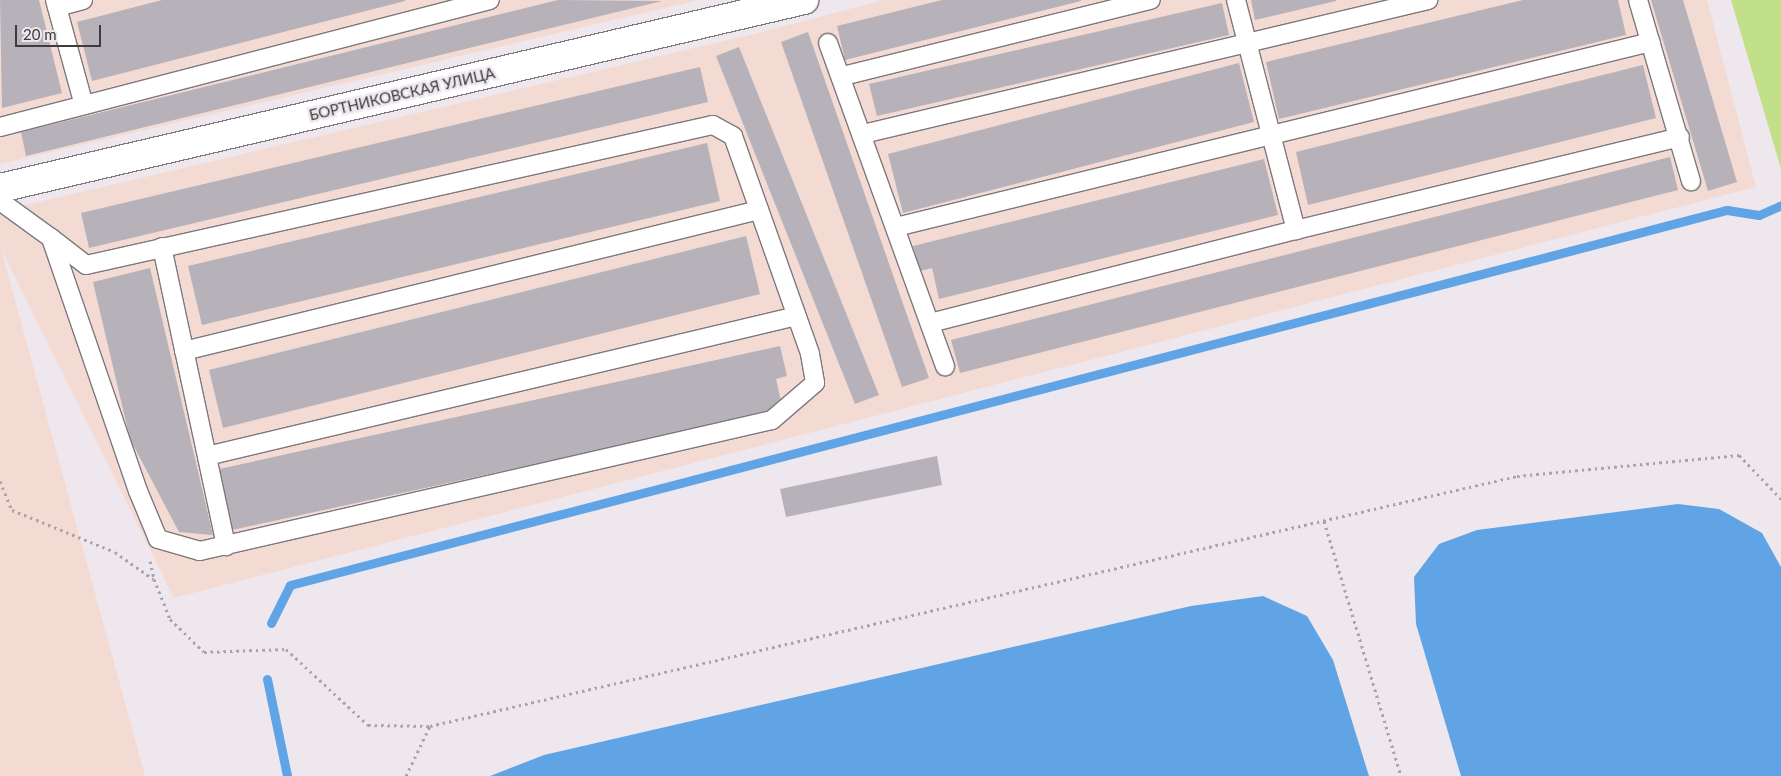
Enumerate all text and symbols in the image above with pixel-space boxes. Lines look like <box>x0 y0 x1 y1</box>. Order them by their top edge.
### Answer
scale bar <box>18 15 104 47</box>
text: 20 m <box>23 25 57 43</box>
street label: БОРТНИКОВСКАЯ УЛИЦА <box>307 64 497 124</box>

